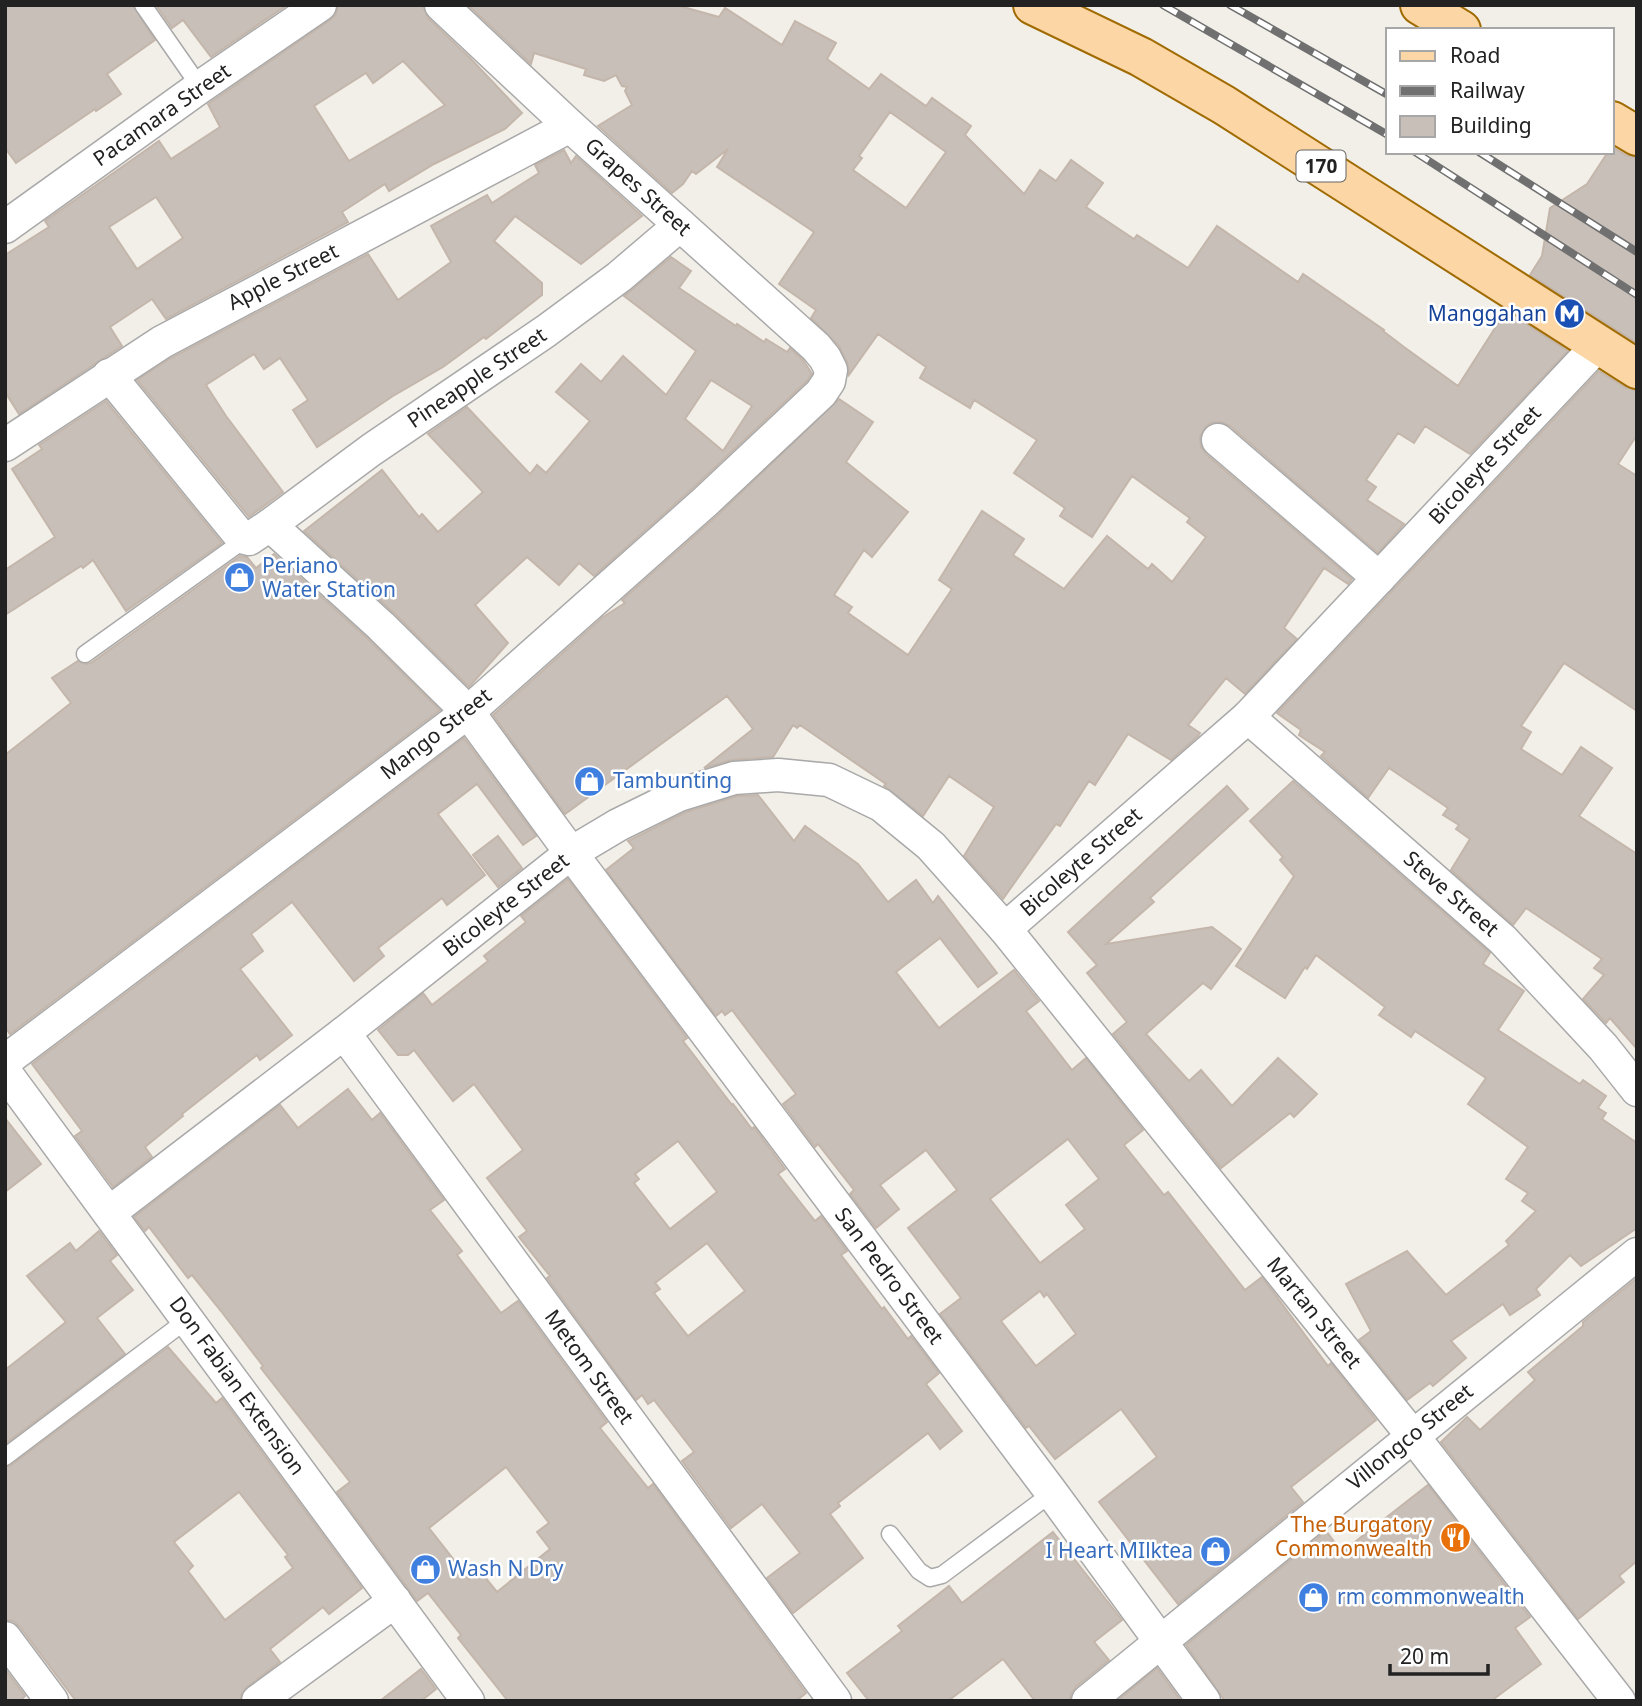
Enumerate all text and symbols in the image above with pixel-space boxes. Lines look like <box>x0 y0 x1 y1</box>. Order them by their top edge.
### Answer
legend <box>1386 28 1614 154</box>
text: Road <box>1450 41 1500 69</box>
street label: Pacamara Street <box>87 56 236 172</box>
text: Railway <box>1450 76 1525 104</box>
text: Building <box>1450 111 1532 139</box>
street label: Grapes Street <box>579 131 698 242</box>
road number: 170 <box>1296 150 1346 182</box>
street label: Apple Street <box>222 236 343 316</box>
metro station icon: Manggahan <box>1553 297 1587 331</box>
place label: Manggahan <box>1428 299 1547 327</box>
street label: Pineapple Street <box>401 320 552 434</box>
street label: Bicoleyte Street <box>1422 399 1547 530</box>
place label: Periano Water Station <box>262 551 396 603</box>
shop icon: Periano Water Station <box>222 561 256 595</box>
street label: Mango Street <box>374 681 497 785</box>
shop icon: Tambunting <box>573 764 607 798</box>
place label: Tambunting <box>613 766 732 794</box>
street label: Bicoleyte Street <box>1013 800 1148 922</box>
street label: Steve Street <box>1398 844 1505 943</box>
street label: Bicoleyte Street <box>437 846 575 962</box>
street label: San Pedro Street <box>829 1201 951 1350</box>
street label: Martan Street <box>1261 1251 1369 1374</box>
street label: Don Fabian Extension <box>164 1291 312 1480</box>
street label: Metom Street <box>539 1304 641 1430</box>
street label: Villongco Street <box>1341 1377 1478 1496</box>
place label: The Burgatory Commonwealth <box>1275 1510 1432 1562</box>
restaurant icon: The Burgatory Commonwealth <box>1438 1520 1472 1554</box>
shop icon: I Heart MIlktea <box>1199 1534 1233 1568</box>
place label: I Heart MIlktea <box>1046 1536 1193 1564</box>
shop icon: Wash N Dry <box>408 1552 442 1586</box>
place label: Wash N Dry <box>448 1554 564 1582</box>
shop icon: rm commonwealth <box>1297 1580 1331 1614</box>
place label: rm commonwealth <box>1337 1582 1525 1610</box>
scale bar <box>1390 1632 1488 1676</box>
text: 20 m <box>1400 1642 1449 1670</box>

